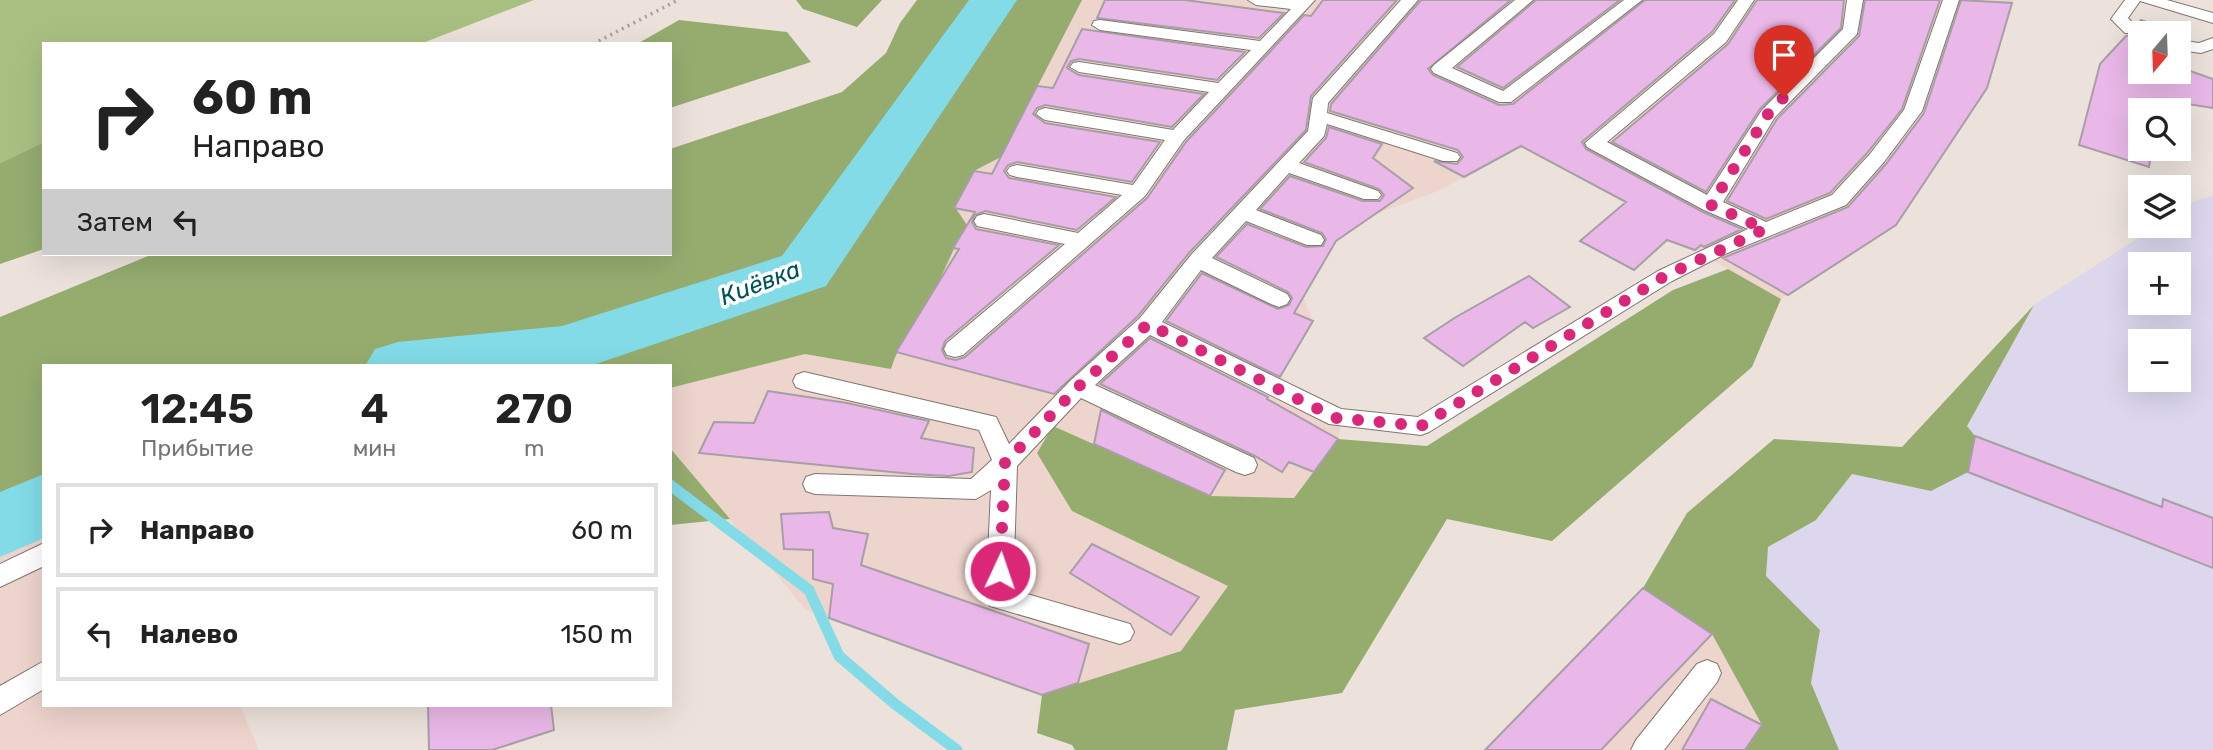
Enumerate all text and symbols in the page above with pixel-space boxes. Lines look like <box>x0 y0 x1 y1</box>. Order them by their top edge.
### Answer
north arrow <box>2128 21 2191 84</box>
map controls <box>2128 21 2191 392</box>
pin <box>1754 25 1814 97</box>
icon: arrive <box>1765 36 1803 74</box>
text: 60 m <box>192 68 313 126</box>
icon: right <box>77 70 168 161</box>
button: search <box>2128 98 2191 161</box>
text: Направо <box>192 127 325 165</box>
button: layers <box>2128 175 2191 238</box>
icon: left <box>167 203 205 241</box>
text: Затем <box>77 207 153 238</box>
button: + <box>2128 252 2191 315</box>
water label: Киёвка <box>716 255 804 311</box>
button: − <box>2128 329 2191 392</box>
text: 12:45 <box>141 384 254 434</box>
text: 4 <box>361 384 389 434</box>
text: 270 <box>495 384 573 434</box>
text: Прибытие <box>141 434 254 462</box>
text: мин <box>353 434 396 462</box>
text: m <box>524 434 544 462</box>
icon: right <box>81 511 119 549</box>
text: Направо <box>140 515 254 546</box>
text: 60 m <box>571 515 633 546</box>
position arrow <box>963 534 1037 608</box>
icon: left <box>81 615 119 653</box>
text: Налево <box>140 619 238 650</box>
text: 150 m <box>560 619 633 650</box>

